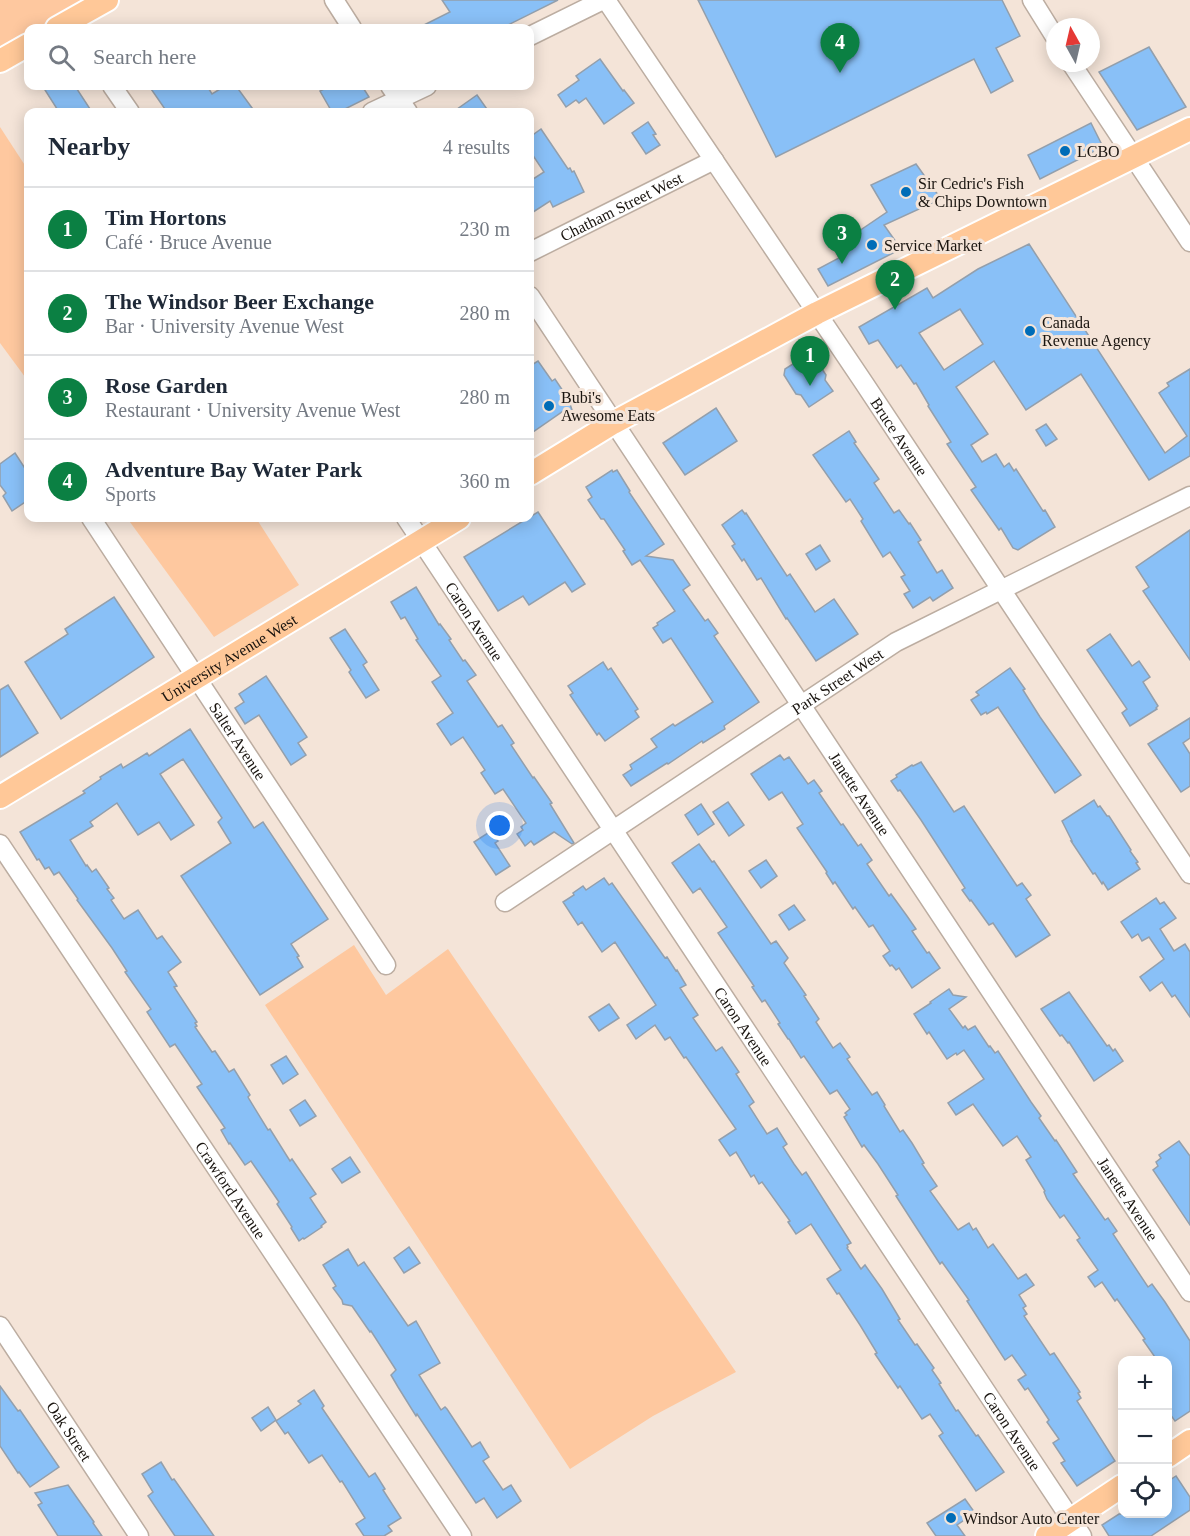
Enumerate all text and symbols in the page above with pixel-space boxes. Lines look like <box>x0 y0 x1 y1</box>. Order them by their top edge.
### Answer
north arrow <box>1046 18 1100 72</box>
pin: 4 <box>820 23 860 73</box>
search box <box>24 24 534 90</box>
icon: search <box>45 41 78 74</box>
text: Search here <box>93 44 196 69</box>
text: Nearby <box>48 132 130 161</box>
text: 4 results <box>443 136 510 158</box>
place label: LCBO <box>1077 143 1120 160</box>
marker: LCBO <box>1058 144 1072 158</box>
street label: Chatham Street West <box>558 169 686 245</box>
place label: Sir Cedric's Fish & Chips Downtown <box>918 175 1047 211</box>
marker: Sir Cedric's Fish & Chips Downtown <box>899 185 913 199</box>
text: Tim Hortons <box>105 205 226 230</box>
pin: 3 <box>822 214 862 264</box>
text: 1 <box>63 218 73 240</box>
text: 230 m <box>459 218 510 240</box>
text: Café · Bruce Avenue <box>105 231 272 253</box>
place label: Service Market <box>884 237 983 254</box>
marker: Service Market <box>865 238 879 252</box>
pin: 2 <box>876 260 914 310</box>
text: The Windsor Beer Exchange <box>105 289 374 314</box>
text: 2 <box>63 302 73 324</box>
text: 280 m <box>459 302 510 324</box>
place label: Canada Revenue Agency <box>1042 314 1151 350</box>
text: Bar · University Avenue West <box>105 315 344 337</box>
marker: Canada Revenue Agency <box>1023 324 1037 338</box>
pin: 1 <box>790 336 830 386</box>
text: Rose Garden <box>105 373 228 398</box>
text: 3 <box>63 386 73 408</box>
text: 280 m <box>459 386 510 408</box>
place label: Bubi's Awesome Eats <box>561 389 655 424</box>
street label: Bruce Avenue <box>867 395 931 479</box>
text: Restaurant · University Avenue West <box>105 399 400 421</box>
marker: Bubi's Awesome Eats <box>542 399 556 413</box>
text: Adventure Bay Water Park <box>105 457 362 482</box>
text: 4 <box>63 470 73 492</box>
text: 360 m <box>459 470 510 492</box>
text: Sports <box>105 483 156 505</box>
street label: Caron Avenue <box>442 579 506 664</box>
street label: University Avenue West <box>159 611 300 706</box>
street label: Park Street West <box>789 645 887 718</box>
street label: Salter Avenue <box>206 699 269 783</box>
street label: Janette Avenue <box>826 749 893 839</box>
your location <box>485 811 514 840</box>
street label: Caron Avenue <box>711 984 775 1069</box>
street label: Crawford Avenue <box>192 1139 269 1242</box>
street label: Janette Avenue <box>1094 1154 1161 1244</box>
map controls <box>1118 1356 1172 1518</box>
button: + <box>1118 1356 1172 1410</box>
street label: Caron Avenue <box>980 1389 1044 1474</box>
street label: Oak Street <box>43 1398 95 1465</box>
button: − <box>1118 1410 1172 1464</box>
button: locate <box>1118 1464 1172 1518</box>
place label: Windsor Auto Center <box>963 1510 1100 1527</box>
marker: Windsor Auto Center <box>944 1511 958 1525</box>

